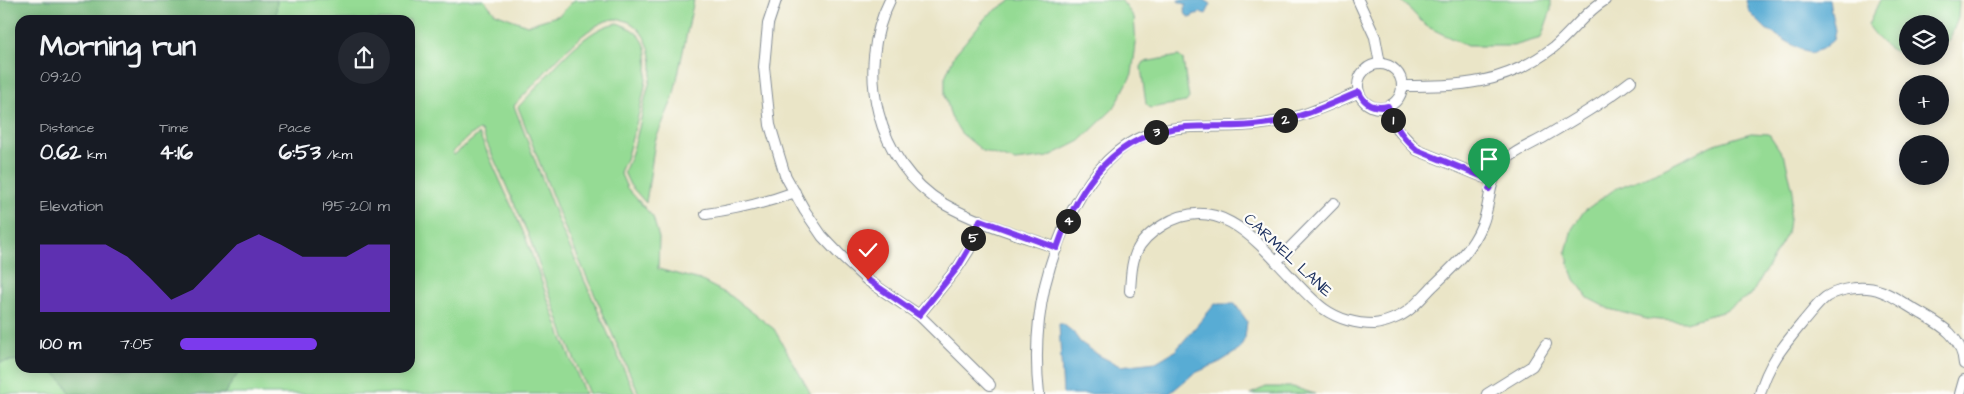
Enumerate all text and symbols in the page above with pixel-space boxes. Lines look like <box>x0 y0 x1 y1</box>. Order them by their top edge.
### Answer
map controls <box>1899 15 1949 185</box>
button: layers <box>1899 15 1949 65</box>
text: Morning run <box>40 27 196 66</box>
button: share <box>338 32 390 84</box>
text: 09:20 <box>40 66 81 88</box>
button: + <box>1899 75 1949 125</box>
pin: 2 <box>1272 108 1298 132</box>
pin: 1 <box>1380 108 1406 132</box>
text: 2 <box>1281 110 1290 130</box>
text: 1 <box>1393 110 1394 130</box>
text: Distance <box>40 118 94 138</box>
text: Time <box>159 118 189 138</box>
text: Pace <box>279 118 311 138</box>
pin: 3 <box>1144 120 1168 144</box>
text: 3 <box>1153 122 1160 142</box>
button: − <box>1899 135 1949 185</box>
text: 0.62 <box>40 138 81 167</box>
text: 4:16 <box>159 138 193 167</box>
text: 6:53 <box>279 138 321 167</box>
pin <box>1468 138 1510 189</box>
text: km <box>81 145 107 165</box>
text: /km <box>321 145 352 165</box>
icon: arrive <box>1475 145 1503 173</box>
text: Elevation <box>40 195 103 217</box>
text: 195–201 m <box>322 195 390 217</box>
pin: 4 <box>1056 208 1080 234</box>
street label: CARMEL LANE <box>1239 208 1338 302</box>
text: 4 <box>1064 211 1073 231</box>
pin: 5 <box>960 226 986 250</box>
text: 5 <box>969 228 978 248</box>
pin <box>847 229 889 280</box>
icon: check <box>854 236 882 264</box>
text: 100 m <box>40 333 81 355</box>
text: 7:05 <box>120 333 154 355</box>

